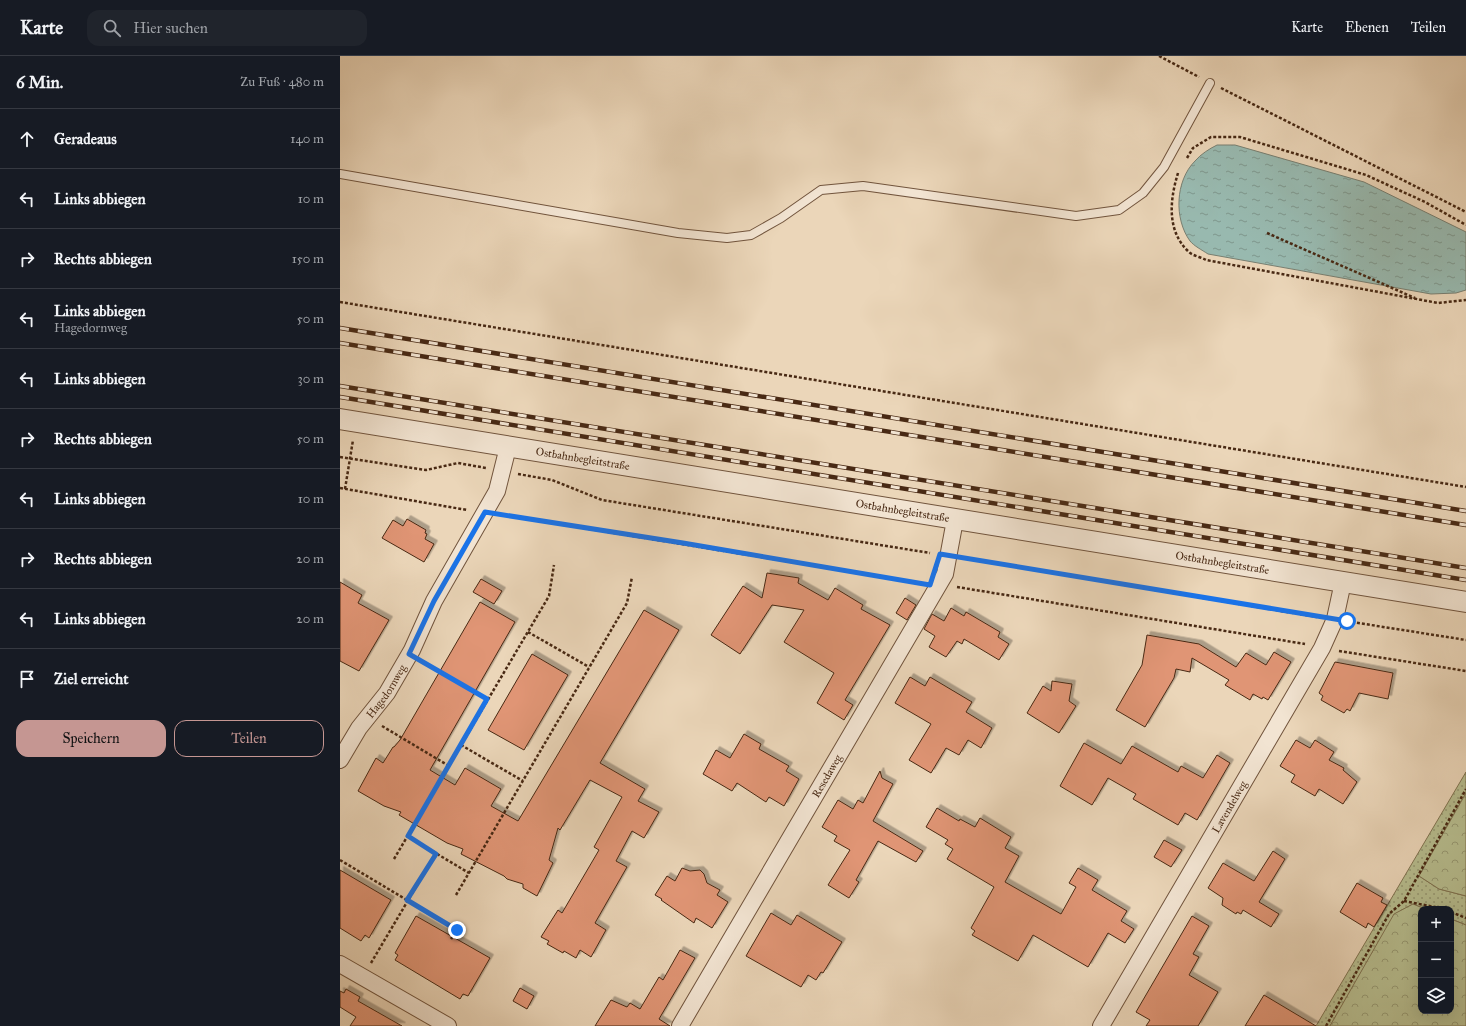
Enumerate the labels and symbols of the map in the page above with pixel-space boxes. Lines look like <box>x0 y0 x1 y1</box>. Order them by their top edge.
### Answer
street label: Ostbahnbegleitstraße <box>535 445 631 473</box>
street label: Ostbahnbegleitstraße <box>855 497 951 525</box>
street label: Ostbahnbegleitstraße <box>1174 549 1271 577</box>
route start <box>1338 612 1356 630</box>
street label: Hagedornweg <box>364 662 410 721</box>
street label: Resedaweg <box>809 751 845 800</box>
street label: Lavendelweg <box>1209 778 1250 835</box>
route end <box>448 921 466 939</box>

